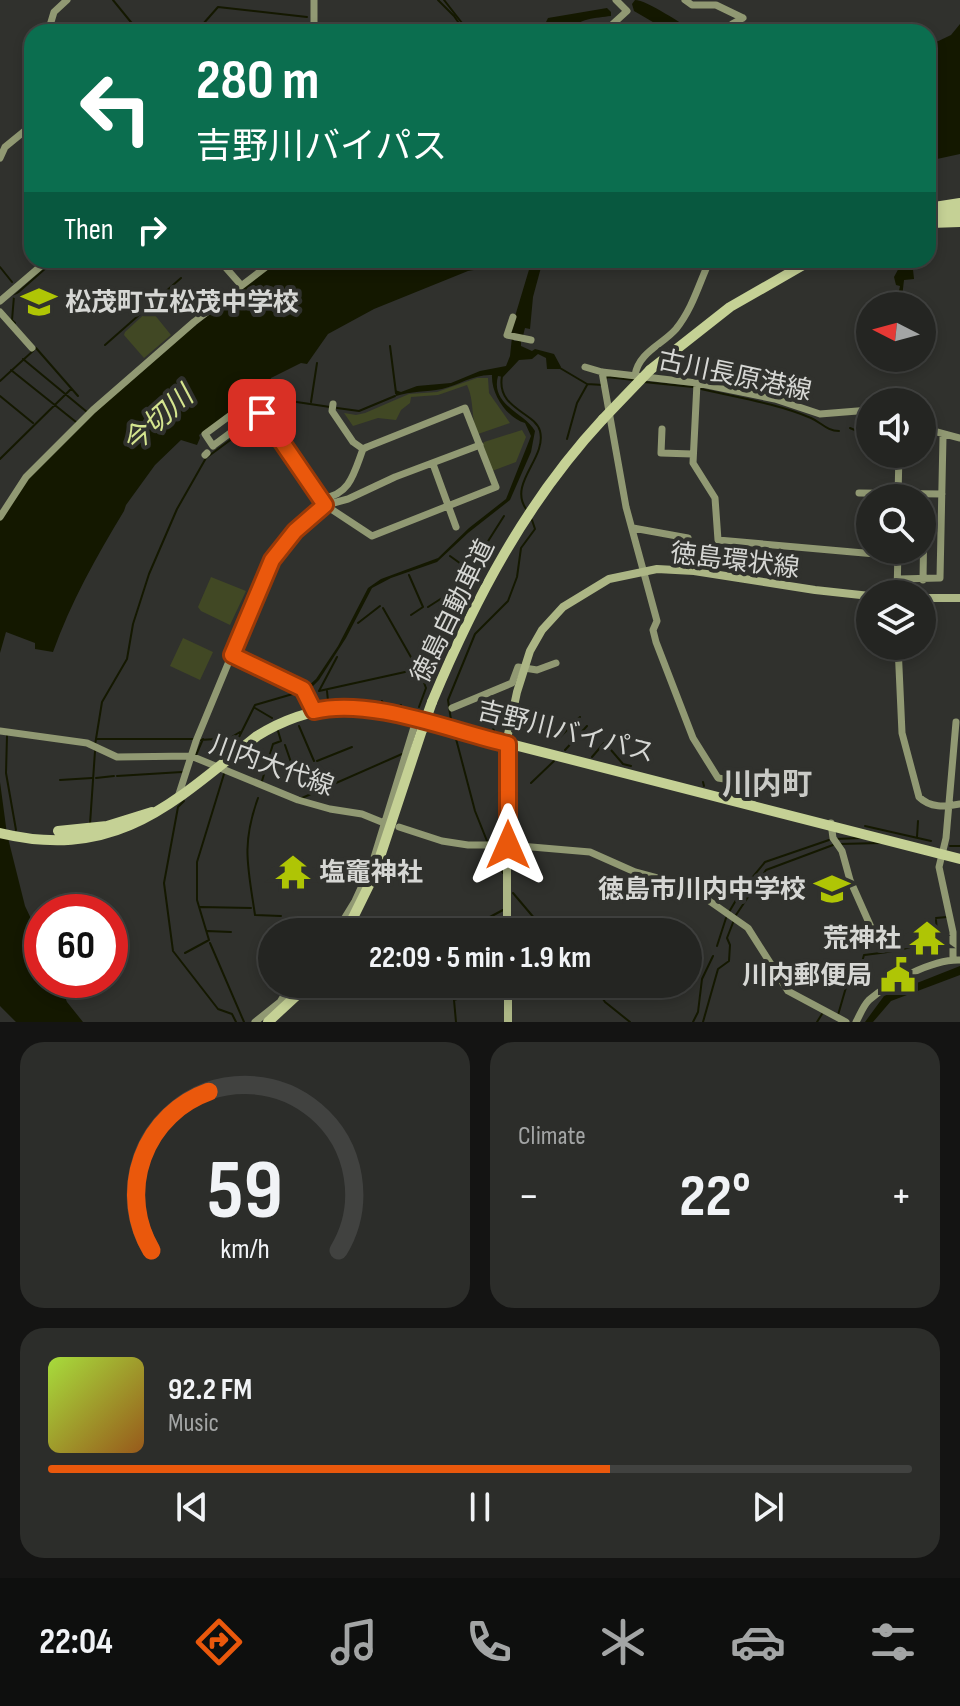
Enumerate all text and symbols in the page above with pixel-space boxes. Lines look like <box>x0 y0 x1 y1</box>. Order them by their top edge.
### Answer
text: 280 m <box>196 48 319 115</box>
icon: left <box>64 56 168 160</box>
text: 吉野川バイパス <box>196 126 447 169</box>
icon: right <box>130 208 174 252</box>
text: Then <box>64 212 114 248</box>
school or university icon: 松茂町立松茂中学校 <box>20 283 58 321</box>
place label: 松茂町立松茂中学校 <box>65 288 299 319</box>
north arrow <box>856 292 936 372</box>
map controls <box>856 292 936 660</box>
street label: 古川長原港線 <box>655 345 814 408</box>
water label: 今切川 <box>116 378 202 460</box>
pin <box>228 379 296 447</box>
button: sound <box>856 388 936 468</box>
icon: arrive <box>240 391 284 435</box>
button: search <box>856 484 936 564</box>
street label: 徳島自動車道 <box>405 535 501 689</box>
street label: 徳島環状線 <box>668 538 801 585</box>
button: layers <box>856 580 936 660</box>
street label: 吉野川バイパス <box>474 695 657 769</box>
street label: 川内大代線 <box>205 730 338 803</box>
district label: 川内町 <box>722 767 812 803</box>
position arrow <box>466 803 550 887</box>
temple icon: 塩竈神社 <box>274 853 312 891</box>
place label: 塩竈神社 <box>319 858 423 889</box>
school or university icon: 徳島市川内中学校 <box>813 870 851 908</box>
place label: 徳島市川内中学校 <box>598 875 806 906</box>
speed limit sign: 60 <box>24 894 128 998</box>
temple icon: 荒神社 <box>908 919 946 957</box>
place label: 荒神社 <box>823 924 901 955</box>
text: 22:09 · 5 min · 1.9 km <box>369 940 591 976</box>
public building icon: 川内郵便局 <box>879 956 917 994</box>
place label: 川内郵便局 <box>742 961 872 992</box>
text: Climate <box>518 1121 586 1152</box>
text: 59 <box>207 1142 283 1242</box>
text: 22° <box>679 1161 751 1233</box>
text: − <box>518 1170 540 1223</box>
text: + <box>890 1170 912 1223</box>
text: km/h <box>220 1232 270 1267</box>
text: 92.2 FM <box>168 1372 252 1408</box>
text: Music <box>168 1408 219 1439</box>
icon: previous <box>170 1485 214 1529</box>
icon: pause <box>458 1485 502 1529</box>
icon: next <box>746 1485 790 1529</box>
icon: directions <box>191 1614 247 1670</box>
icon: music <box>326 1614 382 1670</box>
icon: phone <box>461 1614 517 1670</box>
icon: climate <box>595 1614 651 1670</box>
icon: car <box>730 1614 786 1670</box>
icon: filters <box>865 1614 921 1670</box>
text: 22:04 <box>39 1621 113 1664</box>

